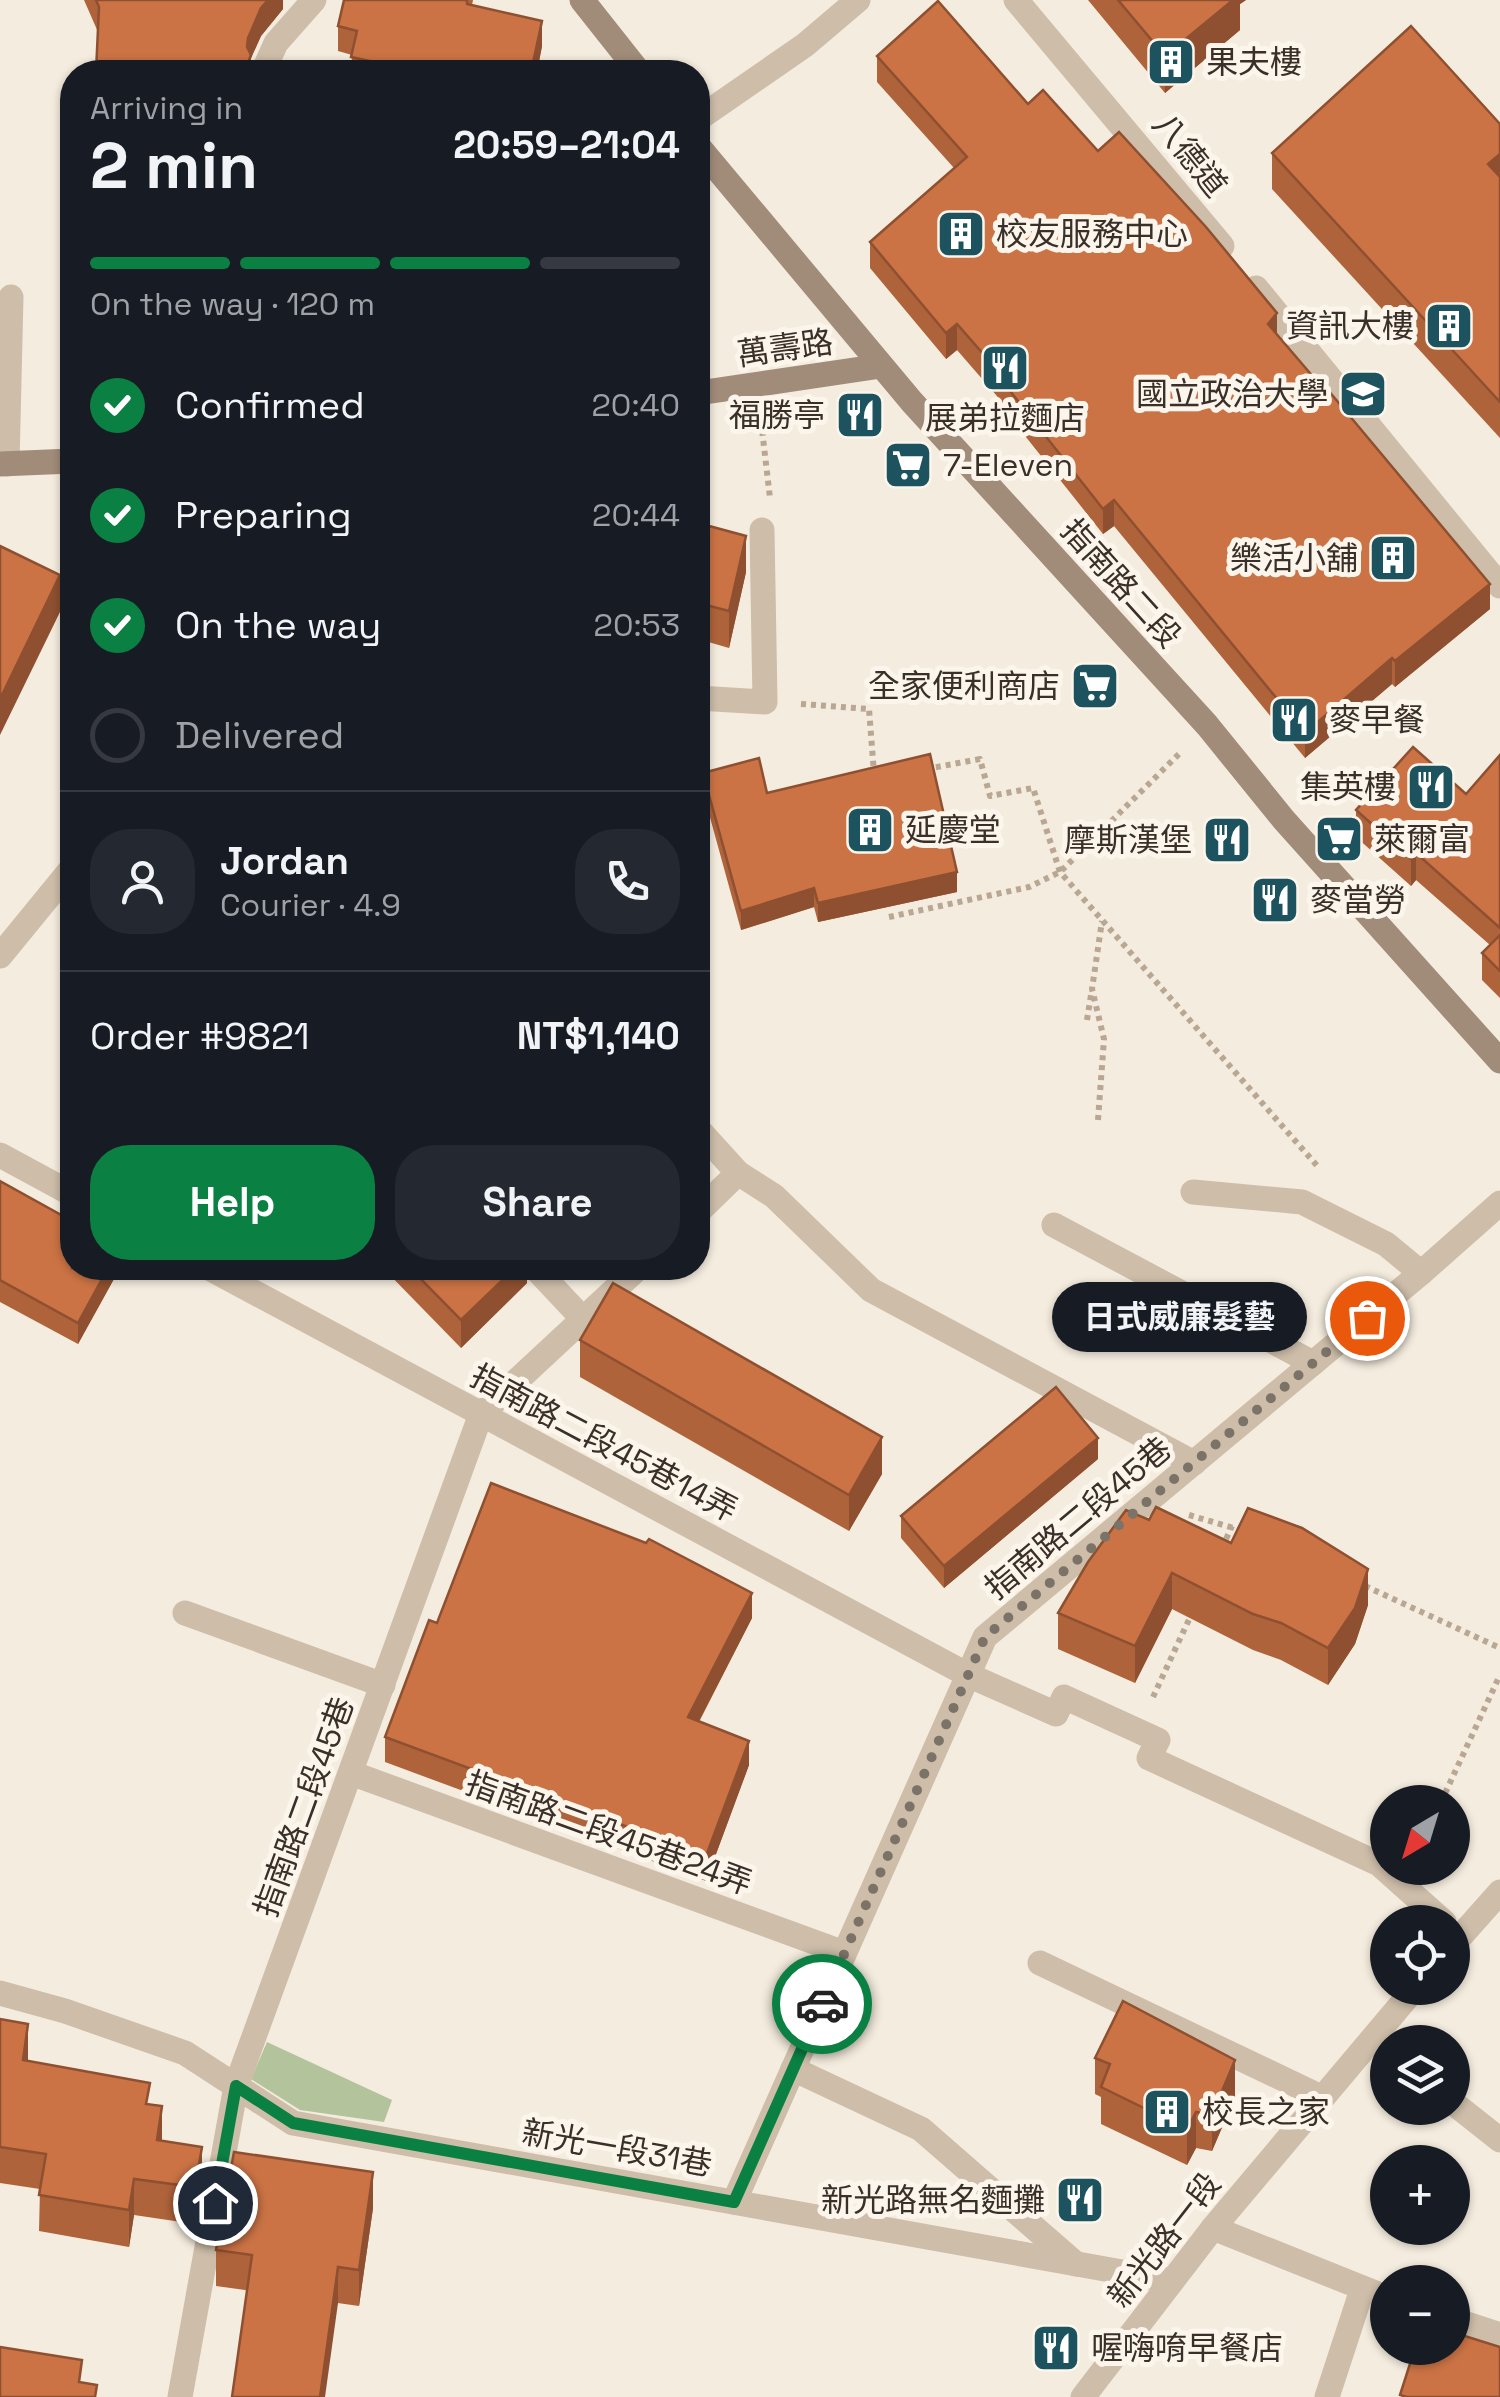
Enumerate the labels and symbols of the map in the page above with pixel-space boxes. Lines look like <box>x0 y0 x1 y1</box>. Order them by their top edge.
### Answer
building icon: 果夫樓 <box>1145 36 1197 88</box>
place label: 果夫樓 <box>1206 42 1302 82</box>
street label: 八德道 <box>1144 105 1236 205</box>
building icon: 校友服務中心 <box>935 208 987 260</box>
place label: 校友服務中心 <box>996 214 1188 254</box>
building icon: 資訊大樓 <box>1423 300 1475 352</box>
place label: 資訊大樓 <box>1286 306 1414 346</box>
street label: 萬壽路 <box>735 322 835 374</box>
restaurant icon: 展弟拉麵店 <box>979 342 1031 394</box>
school or university icon: 國立政治大學 <box>1337 368 1389 420</box>
place label: 國立政治大學 <box>1136 374 1328 414</box>
restaurant icon: 福勝亭 <box>834 389 886 441</box>
place label: 福勝亭 <box>729 395 825 435</box>
place label: 展弟拉麵店 <box>925 398 1085 438</box>
supermarket icon: 7-Eleven <box>882 439 934 491</box>
place label: 7-Eleven <box>943 445 1073 485</box>
street label: 指南路二段 <box>1053 510 1189 656</box>
building icon: 樂活小舖 <box>1367 532 1419 584</box>
place label: 樂活小舖 <box>1230 538 1358 578</box>
supermarket icon: 全家便利商店 <box>1069 660 1121 712</box>
place label: 全家便利商店 <box>868 666 1060 706</box>
restaurant icon: 麥早餐 <box>1268 694 1320 746</box>
place label: 麥早餐 <box>1329 700 1425 740</box>
restaurant icon: 集英樓 <box>1405 761 1457 813</box>
place label: 集英樓 <box>1300 767 1396 807</box>
building icon: 延慶堂 <box>844 804 896 856</box>
place label: 延慶堂 <box>905 810 1001 850</box>
supermarket icon: 萊爾富 <box>1313 813 1365 865</box>
restaurant icon: 摩斯漢堡 <box>1201 814 1253 866</box>
place label: 萊爾富 <box>1374 819 1470 859</box>
place label: 摩斯漢堡 <box>1064 820 1192 860</box>
restaurant icon: 麥當勞 <box>1249 874 1301 926</box>
place label: 麥當勞 <box>1310 880 1406 920</box>
pin <box>1325 1276 1410 1361</box>
callout: 日式威廉髮藝 <box>1052 1283 1307 1353</box>
street label: 指南路二段45巷14弄 <box>464 1356 744 1530</box>
street label: 指南路二段45巷 <box>977 1428 1179 1608</box>
street label: 指南路二段45巷 <box>246 1692 362 1922</box>
street label: 指南路二段45巷24弄 <box>460 1763 758 1903</box>
north arrow <box>1370 1785 1470 1885</box>
courier <box>772 1954 872 2054</box>
building icon: 校長之家 <box>1141 2086 1193 2138</box>
place label: 校長之家 <box>1202 2092 1330 2132</box>
street label: 新光一段31巷 <box>519 2112 715 2184</box>
pin <box>173 2161 258 2246</box>
street label: 新光路一段 <box>1099 2165 1229 2315</box>
restaurant icon: 新光路無名麵攤 <box>1054 2174 1106 2226</box>
place label: 新光路無名麵攤 <box>821 2180 1045 2220</box>
restaurant icon: 喔嗨唷早餐店 <box>1030 2322 1082 2374</box>
place label: 喔嗨唷早餐店 <box>1091 2328 1283 2368</box>

